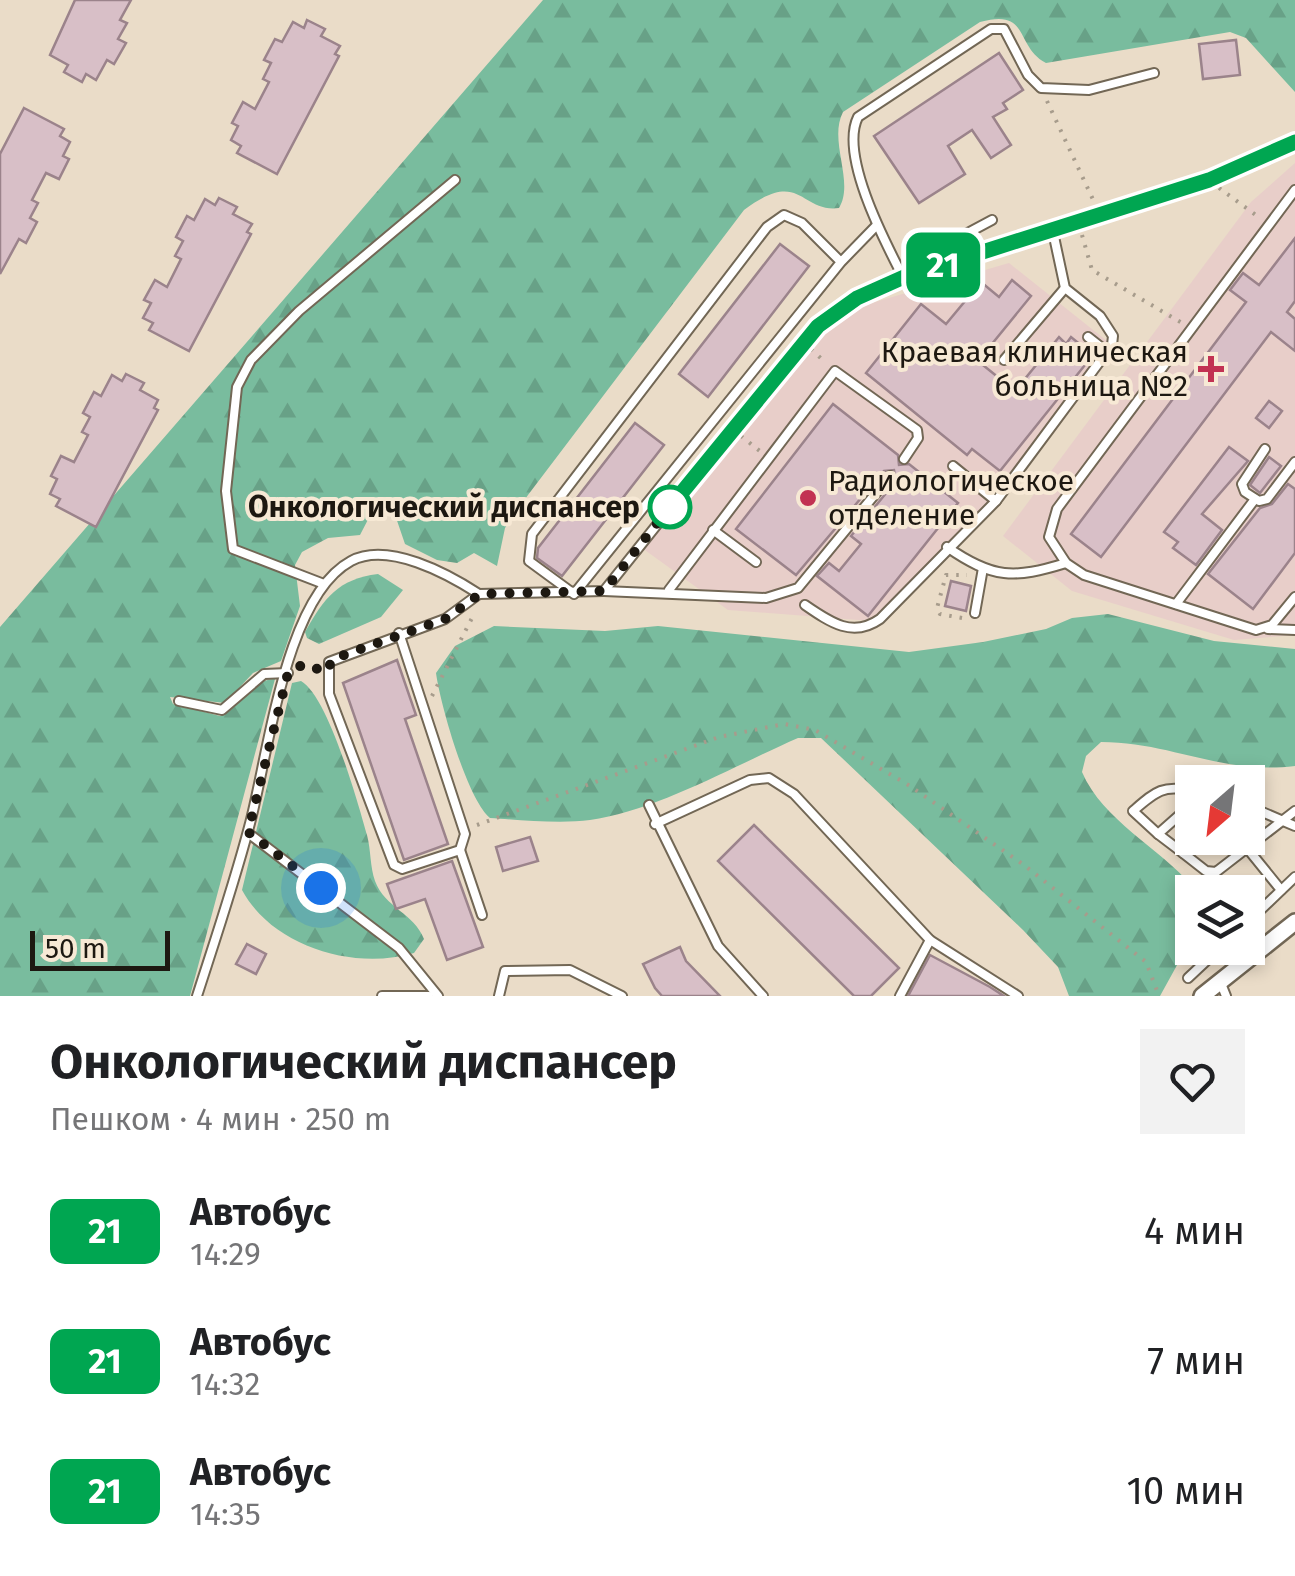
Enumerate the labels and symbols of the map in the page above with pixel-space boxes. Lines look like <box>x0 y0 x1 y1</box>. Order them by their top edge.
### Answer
line badge: 21 <box>898 232 988 298</box>
place label: Краевая клиническая больница №2 <box>881 334 1188 404</box>
marker: Краевая клиническая больница №2 <box>1198 356 1224 382</box>
place label: Радиологическое отделение <box>828 463 1074 533</box>
marker: Онкологический диспансер <box>649 486 691 528</box>
marker: Радиологическое отделение <box>797 487 819 509</box>
place label: Онкологический диспансер <box>248 489 640 525</box>
north arrow <box>1175 765 1265 855</box>
your location <box>296 863 346 913</box>
scale bar <box>30 926 170 970</box>

